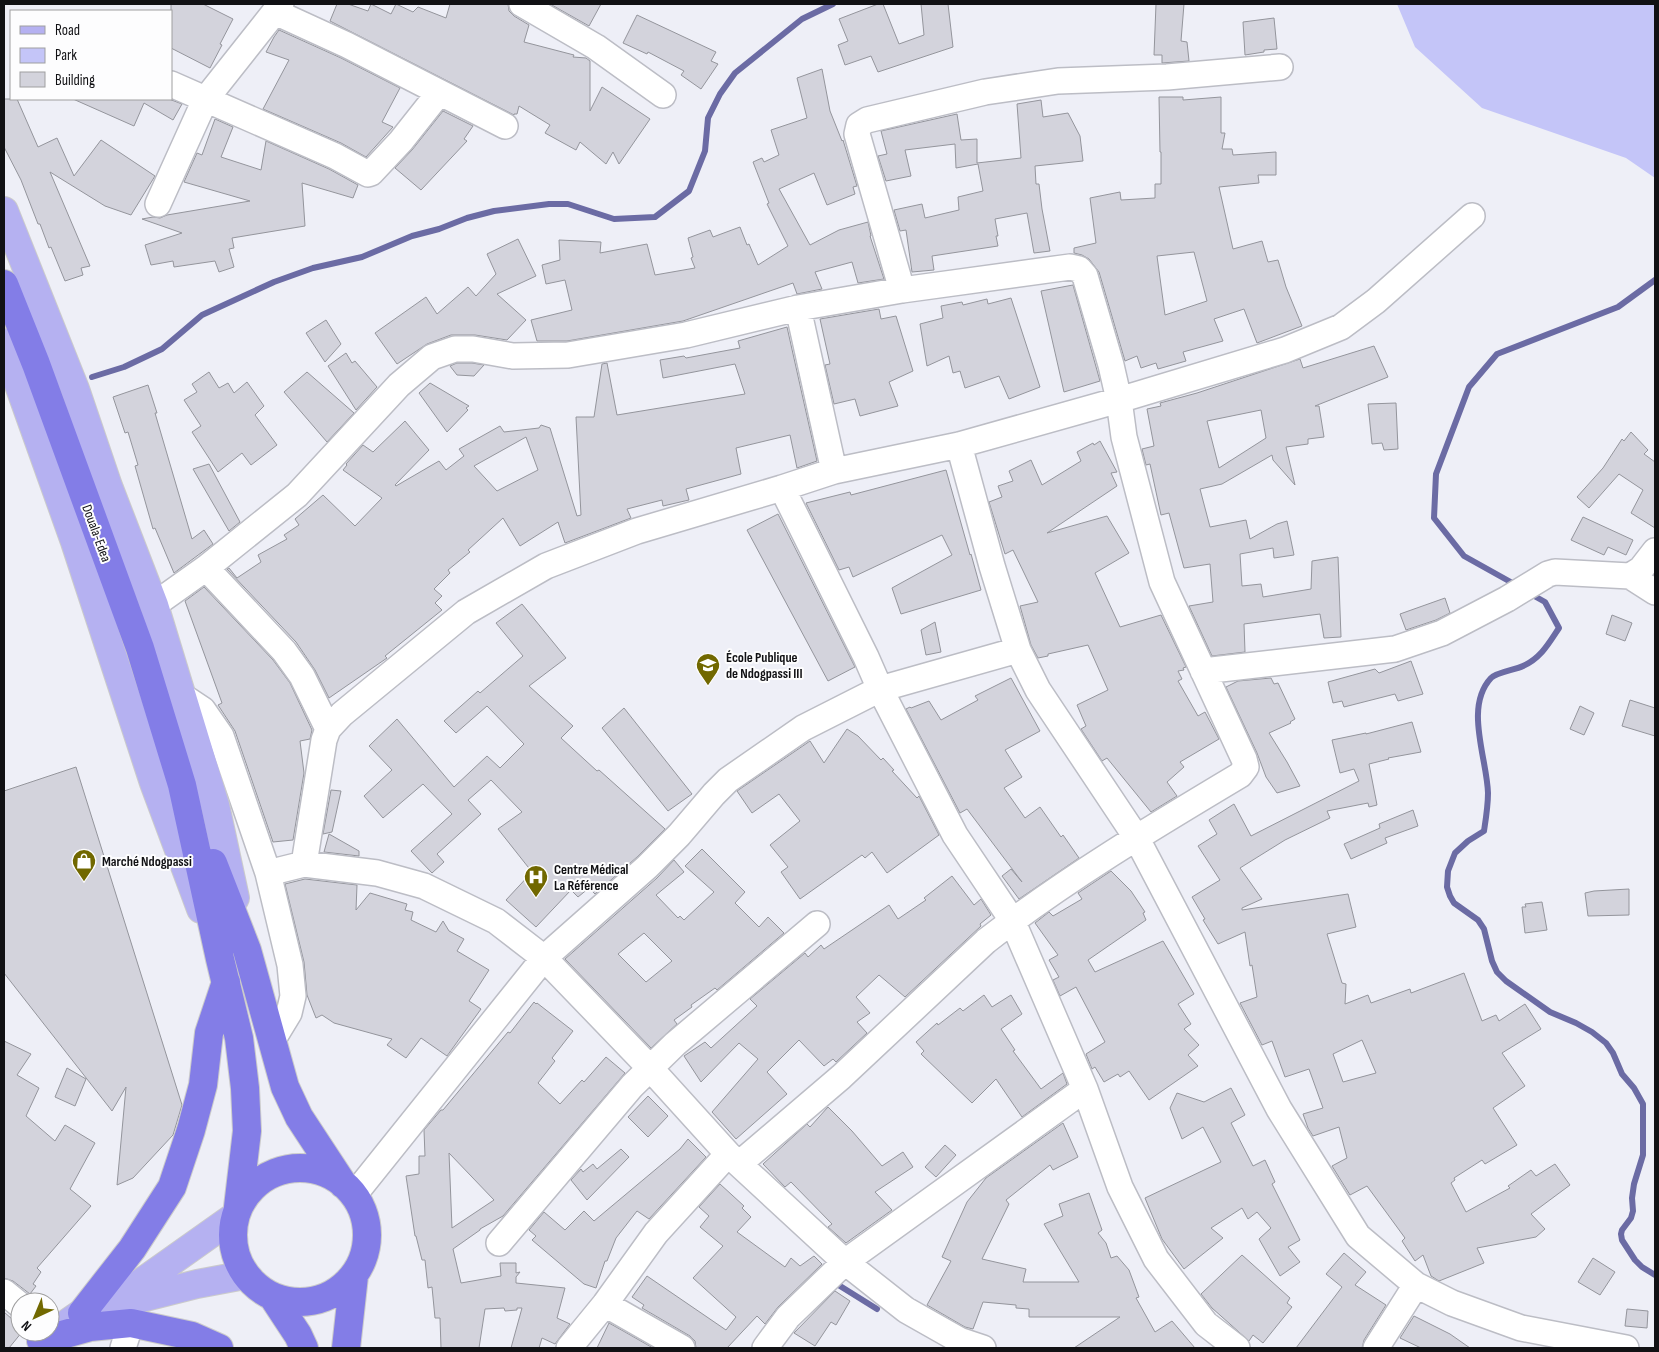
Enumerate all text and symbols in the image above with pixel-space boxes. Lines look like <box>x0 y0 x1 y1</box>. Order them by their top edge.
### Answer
legend <box>10 10 172 100</box>
text: Road <box>55 21 80 40</box>
text: Park <box>55 46 77 65</box>
text: Building <box>55 71 95 90</box>
street label: Douala-Edea <box>78 502 115 564</box>
place label: École Publique de Ndogpassi III <box>726 649 803 682</box>
school or university icon: École Publique de Ndogpassi III <box>695 652 721 686</box>
shop icon: Marché Ndogpassi <box>71 848 97 882</box>
place label: Marché Ndogpassi <box>102 853 192 870</box>
place label: Centre Médical La Référence <box>554 861 629 894</box>
hospital icon: Centre Médical La Référence <box>523 864 549 898</box>
north arrow <box>10 1292 60 1342</box>
text: N <box>18 1317 35 1335</box>

